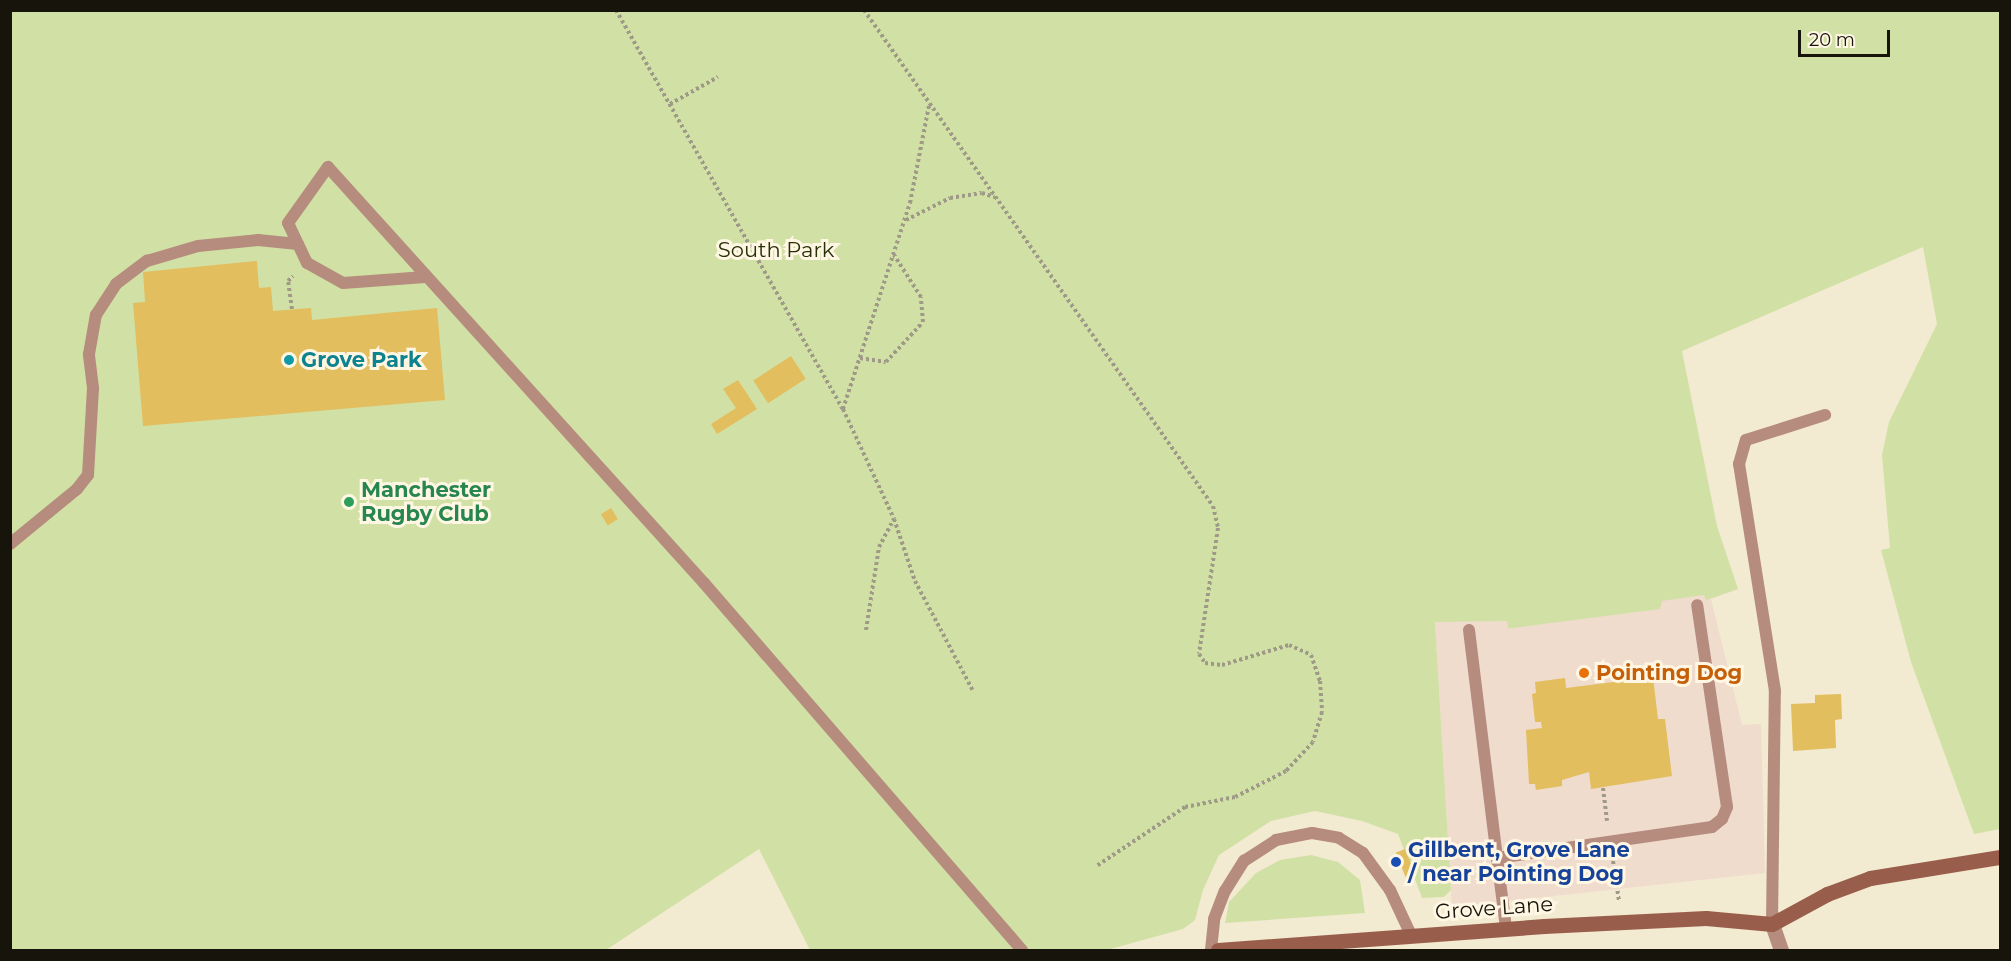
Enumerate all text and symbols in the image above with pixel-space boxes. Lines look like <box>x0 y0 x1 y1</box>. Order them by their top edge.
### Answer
scale bar <box>1801 18 1892 56</box>
text: 20 m <box>1809 29 1855 51</box>
park label: South Park <box>718 237 834 263</box>
place label: Grove Park <box>301 347 422 373</box>
marker: Grove Park <box>282 353 296 367</box>
place label: Manchester Rugby Club <box>361 477 491 527</box>
marker: Manchester Rugby Club <box>342 495 356 509</box>
place label: Pointing Dog <box>1596 660 1742 686</box>
marker: Pointing Dog <box>1577 666 1591 680</box>
place label: Gillbent, Grove Lane / near Pointing Dog <box>1408 837 1630 887</box>
marker: Gillbent, Grove Lane / near Pointing Dog <box>1389 855 1403 869</box>
street label: Grove Lane <box>1434 891 1554 925</box>

